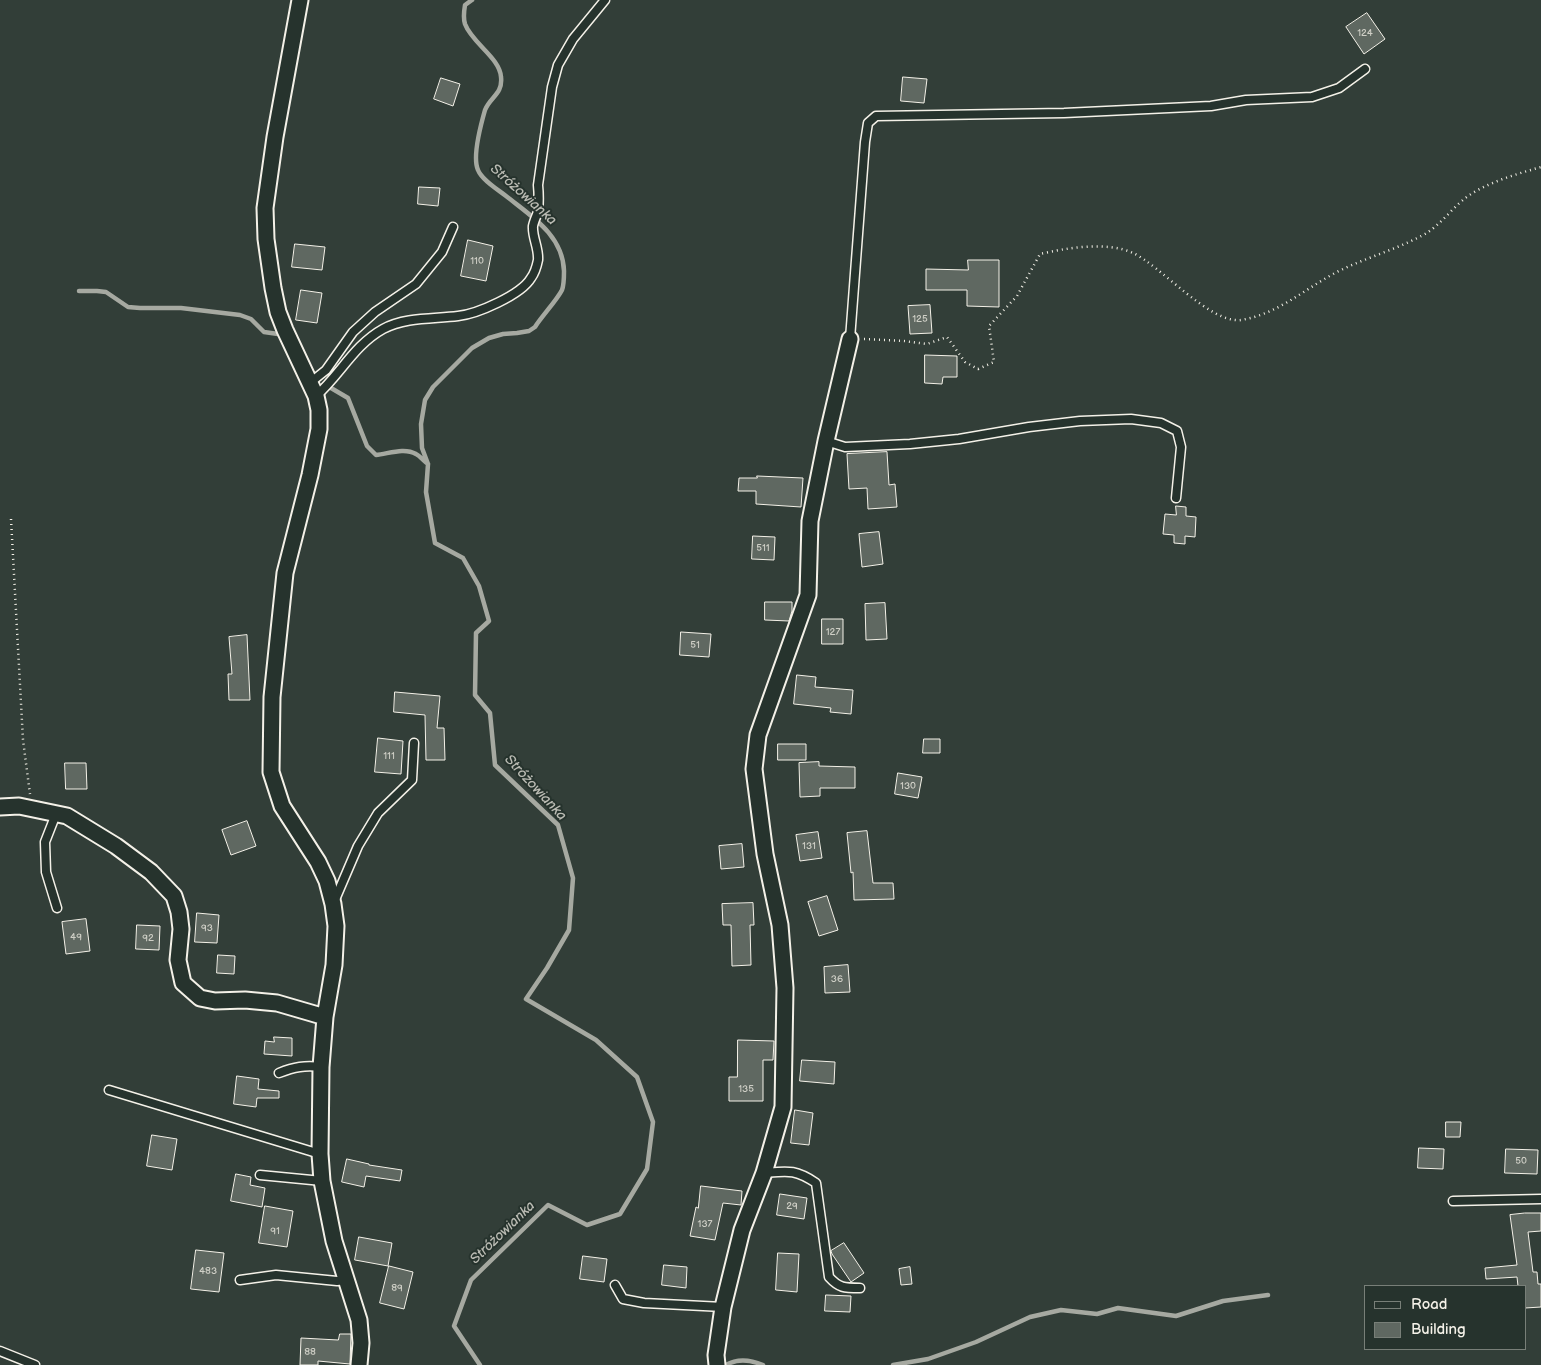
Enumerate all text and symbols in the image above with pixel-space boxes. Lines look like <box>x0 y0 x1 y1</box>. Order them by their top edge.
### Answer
house number: 124 <box>1357 27 1373 39</box>
water label: Stróżowianka <box>486 161 560 229</box>
house number: 110 <box>470 255 484 267</box>
house number: 125 <box>912 313 928 325</box>
house number: 511 <box>756 542 770 554</box>
house number: 127 <box>826 626 840 638</box>
house number: 51 <box>690 639 700 651</box>
house number: 111 <box>383 750 395 762</box>
water label: Stróżowianka <box>500 752 570 824</box>
house number: 130 <box>900 780 916 792</box>
house number: 131 <box>802 840 816 852</box>
house number: 93 <box>201 922 213 934</box>
house number: 49 <box>70 931 82 943</box>
house number: 92 <box>142 932 154 944</box>
house number: 36 <box>831 973 843 985</box>
house number: 135 <box>738 1083 754 1095</box>
house number: 50 <box>1515 1155 1527 1167</box>
water label: Stróżowianka <box>467 1198 539 1268</box>
house number: 29 <box>786 1200 798 1212</box>
house number: 137 <box>698 1218 712 1230</box>
house number: 91 <box>270 1225 280 1237</box>
house number: 483 <box>199 1265 217 1277</box>
house number: 89 <box>391 1282 403 1294</box>
legend <box>1364 1285 1526 1350</box>
text: Road <box>1411 1295 1447 1314</box>
text: Building <box>1411 1320 1466 1339</box>
house number: 88 <box>304 1346 316 1358</box>

